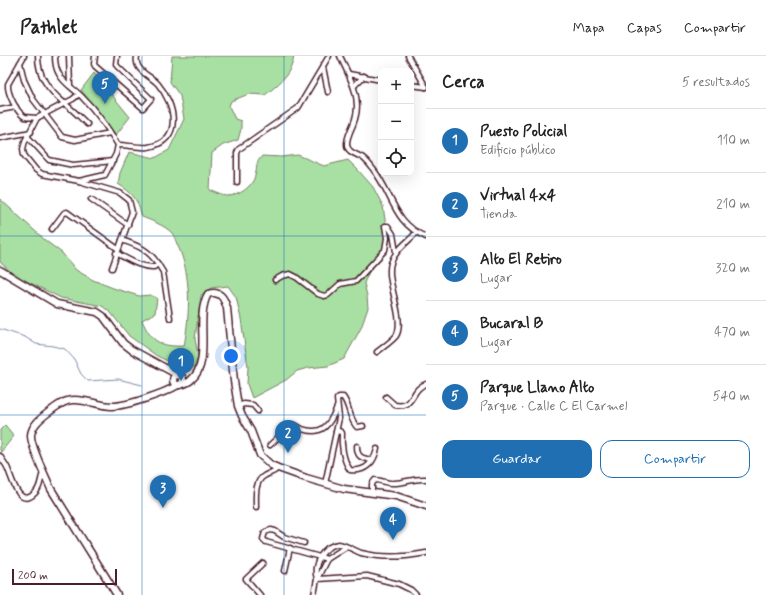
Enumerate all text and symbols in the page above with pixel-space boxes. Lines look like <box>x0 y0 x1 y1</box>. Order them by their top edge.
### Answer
text: Pathlet <box>20 15 77 40</box>
text: Mapa <box>573 19 605 37</box>
text: Capas <box>627 19 662 37</box>
text: Compartir <box>684 19 746 37</box>
map controls <box>378 68 414 176</box>
button: + <box>378 68 414 104</box>
pin: 5 <box>92 71 118 104</box>
text: Cerca <box>442 71 485 93</box>
text: 5 resultados <box>682 74 750 91</box>
button: − <box>378 104 414 140</box>
text: Puesto Policial <box>480 122 567 142</box>
text: 1 <box>452 132 458 149</box>
text: 110 m <box>717 132 750 149</box>
button: locate <box>378 140 414 176</box>
text: Edificio público <box>480 142 556 159</box>
text: Virtual 4x4 <box>480 186 556 206</box>
text: 2 <box>452 196 458 213</box>
text: 210 m <box>716 196 750 213</box>
text: Tienda <box>480 206 517 223</box>
text: Alto El Retiro <box>480 250 562 270</box>
text: 3 <box>452 260 458 277</box>
text: 320 m <box>716 260 750 277</box>
text: Lugar <box>480 270 512 287</box>
text: Bucaral B <box>480 314 543 334</box>
text: 4 <box>451 324 459 341</box>
text: 470 m <box>714 324 750 341</box>
text: Lugar <box>480 334 512 351</box>
your location <box>221 346 241 366</box>
pin: 1 <box>168 348 194 381</box>
text: Parque Llano Alto <box>480 378 594 398</box>
text: 5 <box>451 388 459 405</box>
text: 540 m <box>713 388 750 405</box>
text: Parque · Calle C El Carmel <box>480 398 627 415</box>
pin: 2 <box>275 420 301 453</box>
button: Guardar <box>442 440 592 478</box>
button: Compartir <box>600 440 750 478</box>
pin: 3 <box>150 475 176 508</box>
pin: 4 <box>380 507 406 540</box>
scale bar <box>12 567 117 586</box>
text: 200 m <box>18 569 48 583</box>

